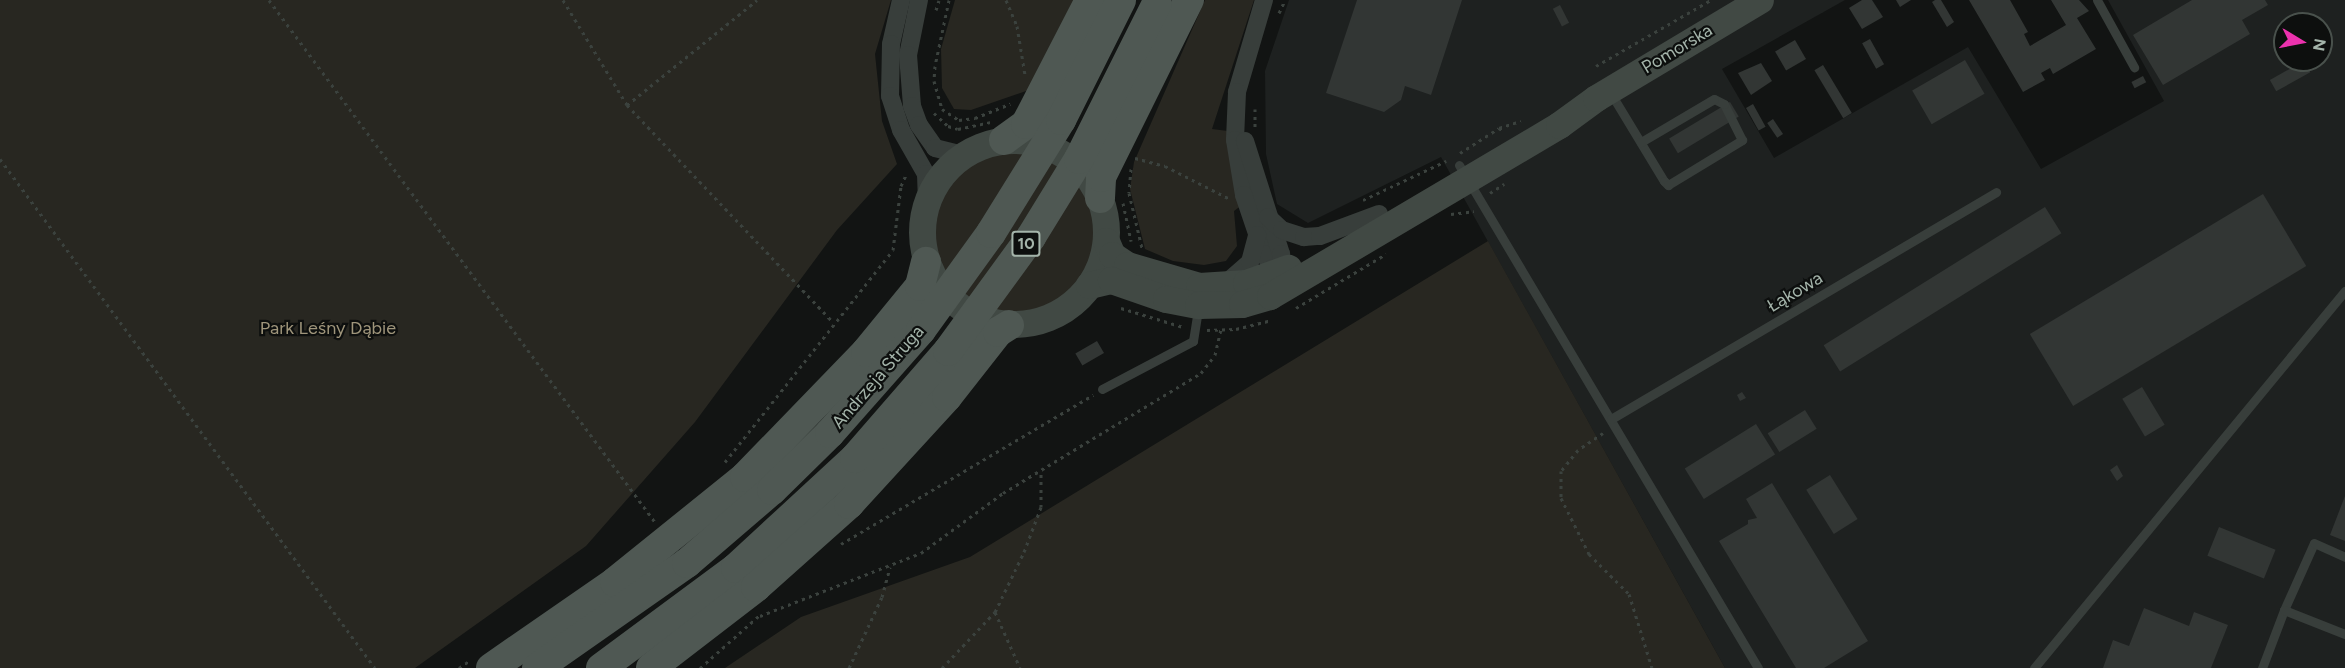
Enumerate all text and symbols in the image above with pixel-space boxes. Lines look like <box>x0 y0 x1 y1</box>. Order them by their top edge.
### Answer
north arrow <box>2273 12 2333 72</box>
street label: Pomorska <box>1638 19 1716 79</box>
text: N <box>2309 37 2330 53</box>
road number: 10 <box>1011 231 1041 257</box>
street label: Łąkowa <box>1764 267 1826 317</box>
park label: Park Leśny Dąbie <box>260 317 396 339</box>
street label: Andrzeja Struga <box>827 321 929 433</box>

